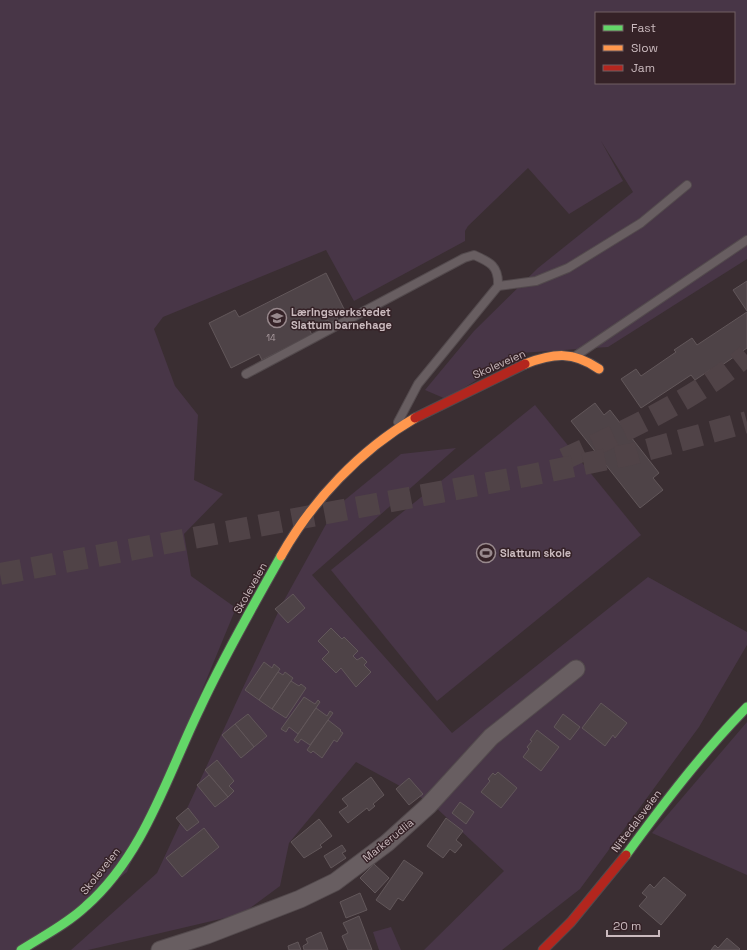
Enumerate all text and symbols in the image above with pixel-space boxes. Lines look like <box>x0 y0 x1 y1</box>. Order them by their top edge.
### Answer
legend <box>595 12 735 84</box>
text: Fast <box>631 20 656 36</box>
text: Slow <box>631 40 658 56</box>
text: Jam <box>631 60 655 76</box>
place label: Læringsverkstedet Slattum barnehage <box>291 305 392 332</box>
school or university icon: Læringsverkstedet Slattum barnehage <box>266 307 288 329</box>
house number: 14 <box>266 332 276 344</box>
street label: Skoleveien <box>470 346 528 382</box>
sports icon: Slattum skole <box>475 542 497 564</box>
place label: Slattum skole <box>500 546 571 560</box>
street label: Skoleveien <box>230 560 270 616</box>
street label: Nittedalsveien <box>608 787 664 855</box>
street label: Markerudlia <box>360 815 417 865</box>
street label: Skoleveien <box>77 845 123 897</box>
scale bar <box>607 912 659 938</box>
text: 20 m <box>613 918 641 934</box>

